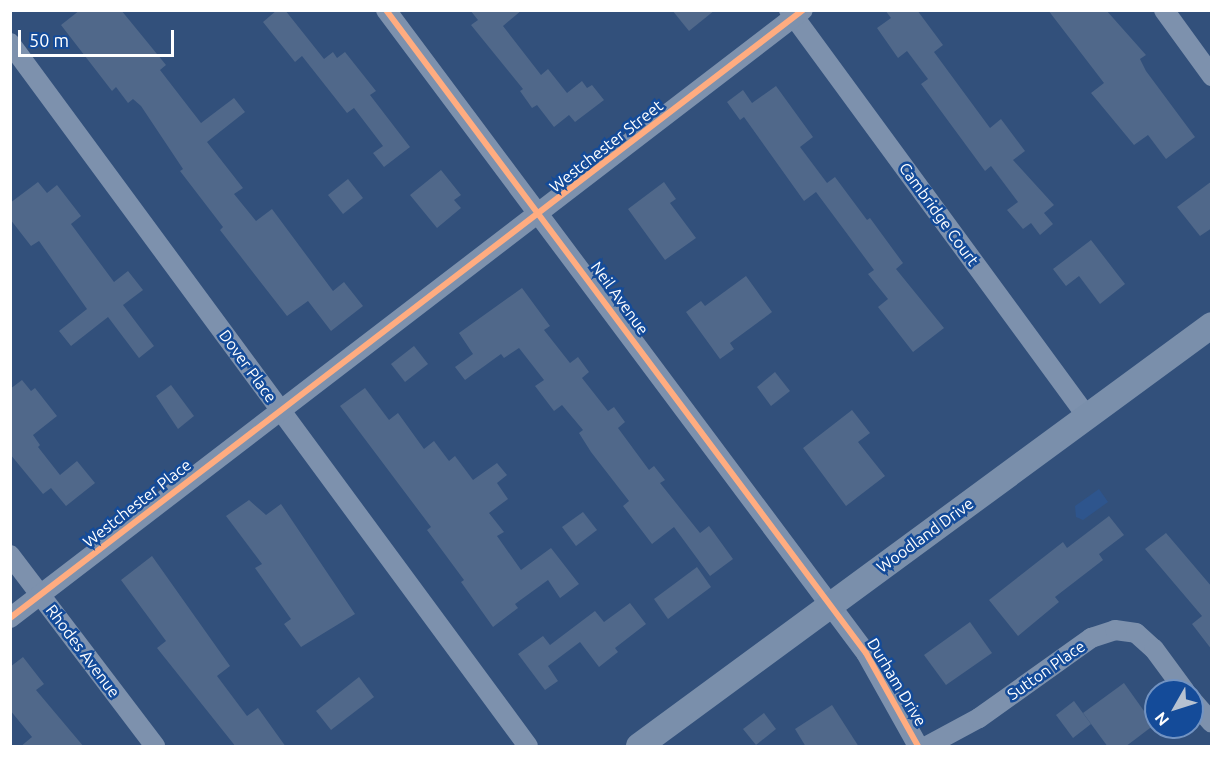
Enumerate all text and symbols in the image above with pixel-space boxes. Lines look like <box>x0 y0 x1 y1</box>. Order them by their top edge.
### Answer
scale bar <box>21 18 177 56</box>
text: 50 m <box>29 30 69 50</box>
street label: Westchester Street <box>546 96 666 196</box>
street label: Cambridge Court <box>895 159 983 269</box>
street label: Neil Avenue <box>587 258 653 338</box>
street label: Dover Place <box>215 326 281 406</box>
street label: Westchester Place <box>79 455 195 551</box>
street label: Woodland Drive <box>873 493 977 577</box>
street label: Rhodes Avenue <box>42 601 124 701</box>
street label: Durham Drive <box>863 635 931 729</box>
street label: Sutton Place <box>1003 636 1089 704</box>
north arrow <box>1144 679 1204 739</box>
text: N <box>1151 709 1172 729</box>

